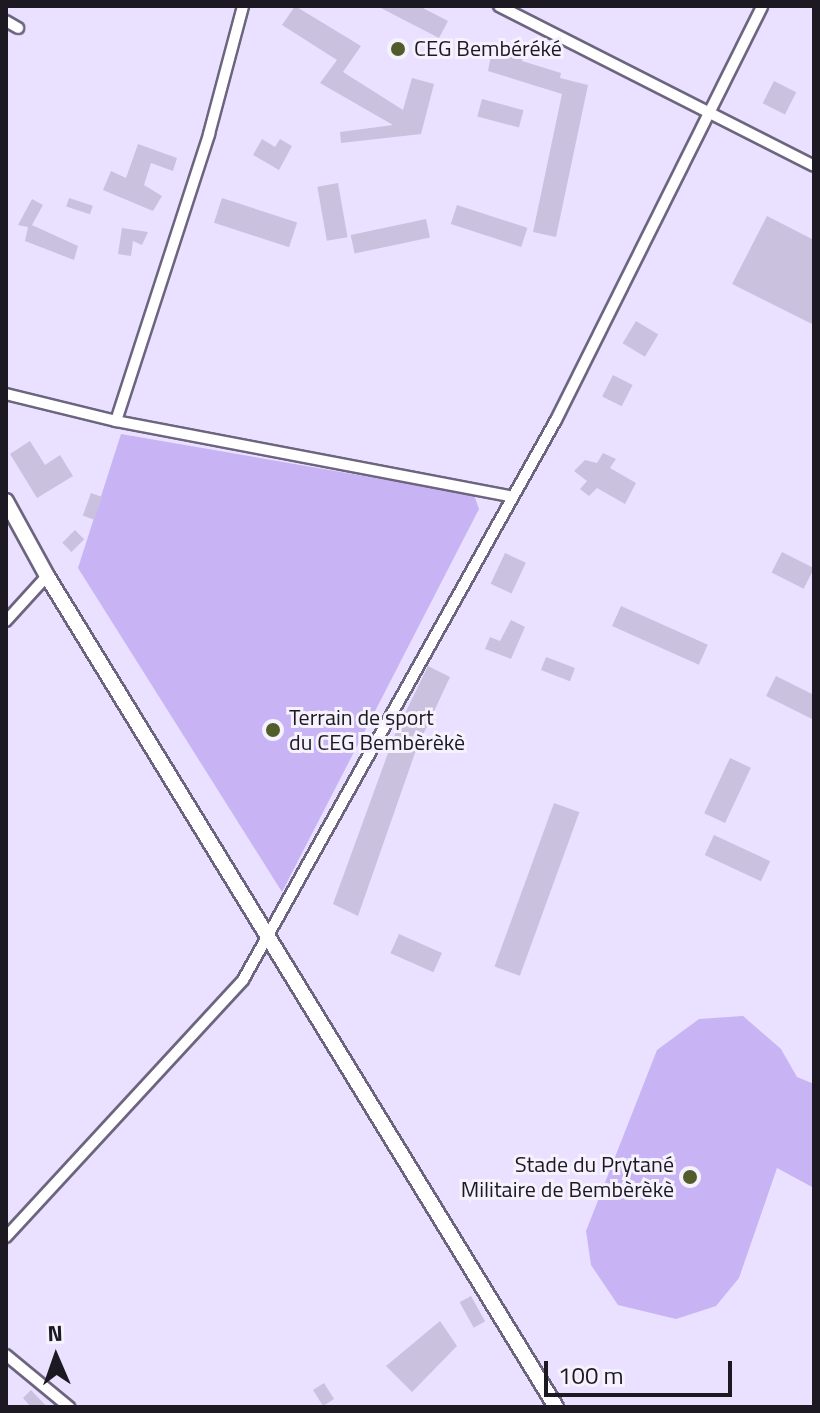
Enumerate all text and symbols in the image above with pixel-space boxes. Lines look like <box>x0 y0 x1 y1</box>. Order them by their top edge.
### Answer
place label: CEG Bembéréké <box>414 36 562 62</box>
marker: CEG Bembéréké <box>389 40 407 58</box>
place label: Terrain de sport du CEG Bembèrèkè <box>289 704 465 756</box>
marker: Terrain de sport du CEG Bembèrèkè <box>264 721 282 739</box>
place label: Stade du Prytané Militaire de Bembèrèkè <box>461 1151 674 1202</box>
marker: Stade du Prytané Militaire de Bembèrèkè <box>681 1168 699 1186</box>
text: N <box>47 1316 63 1350</box>
north arrow <box>16 1317 96 1397</box>
scale bar <box>548 1345 736 1395</box>
text: 100 m <box>558 1357 624 1393</box>

